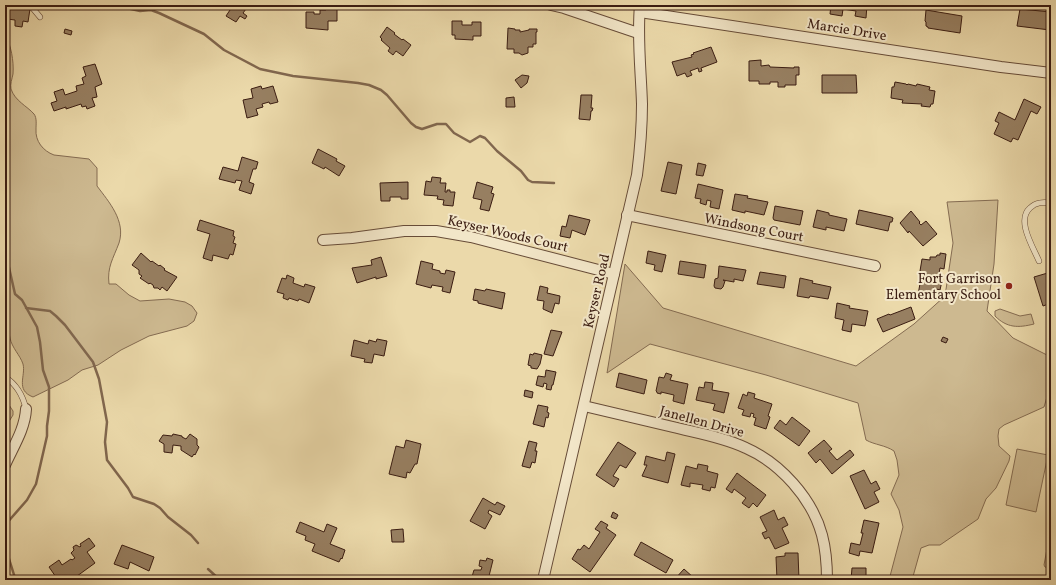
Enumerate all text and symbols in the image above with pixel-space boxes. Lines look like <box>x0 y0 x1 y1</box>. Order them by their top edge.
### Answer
street label: Marcie Drive <box>806 15 888 46</box>
street label: Windsong Court <box>702 210 805 247</box>
street label: Keyser Woods Court <box>445 211 570 258</box>
street label: Keyser Road <box>580 252 615 330</box>
place label: Fort Garrison Elementary School <box>886 270 1001 305</box>
marker: Fort Garrison Elementary School <box>1004 281 1014 291</box>
street label: Janellen Drive <box>657 402 746 443</box>

